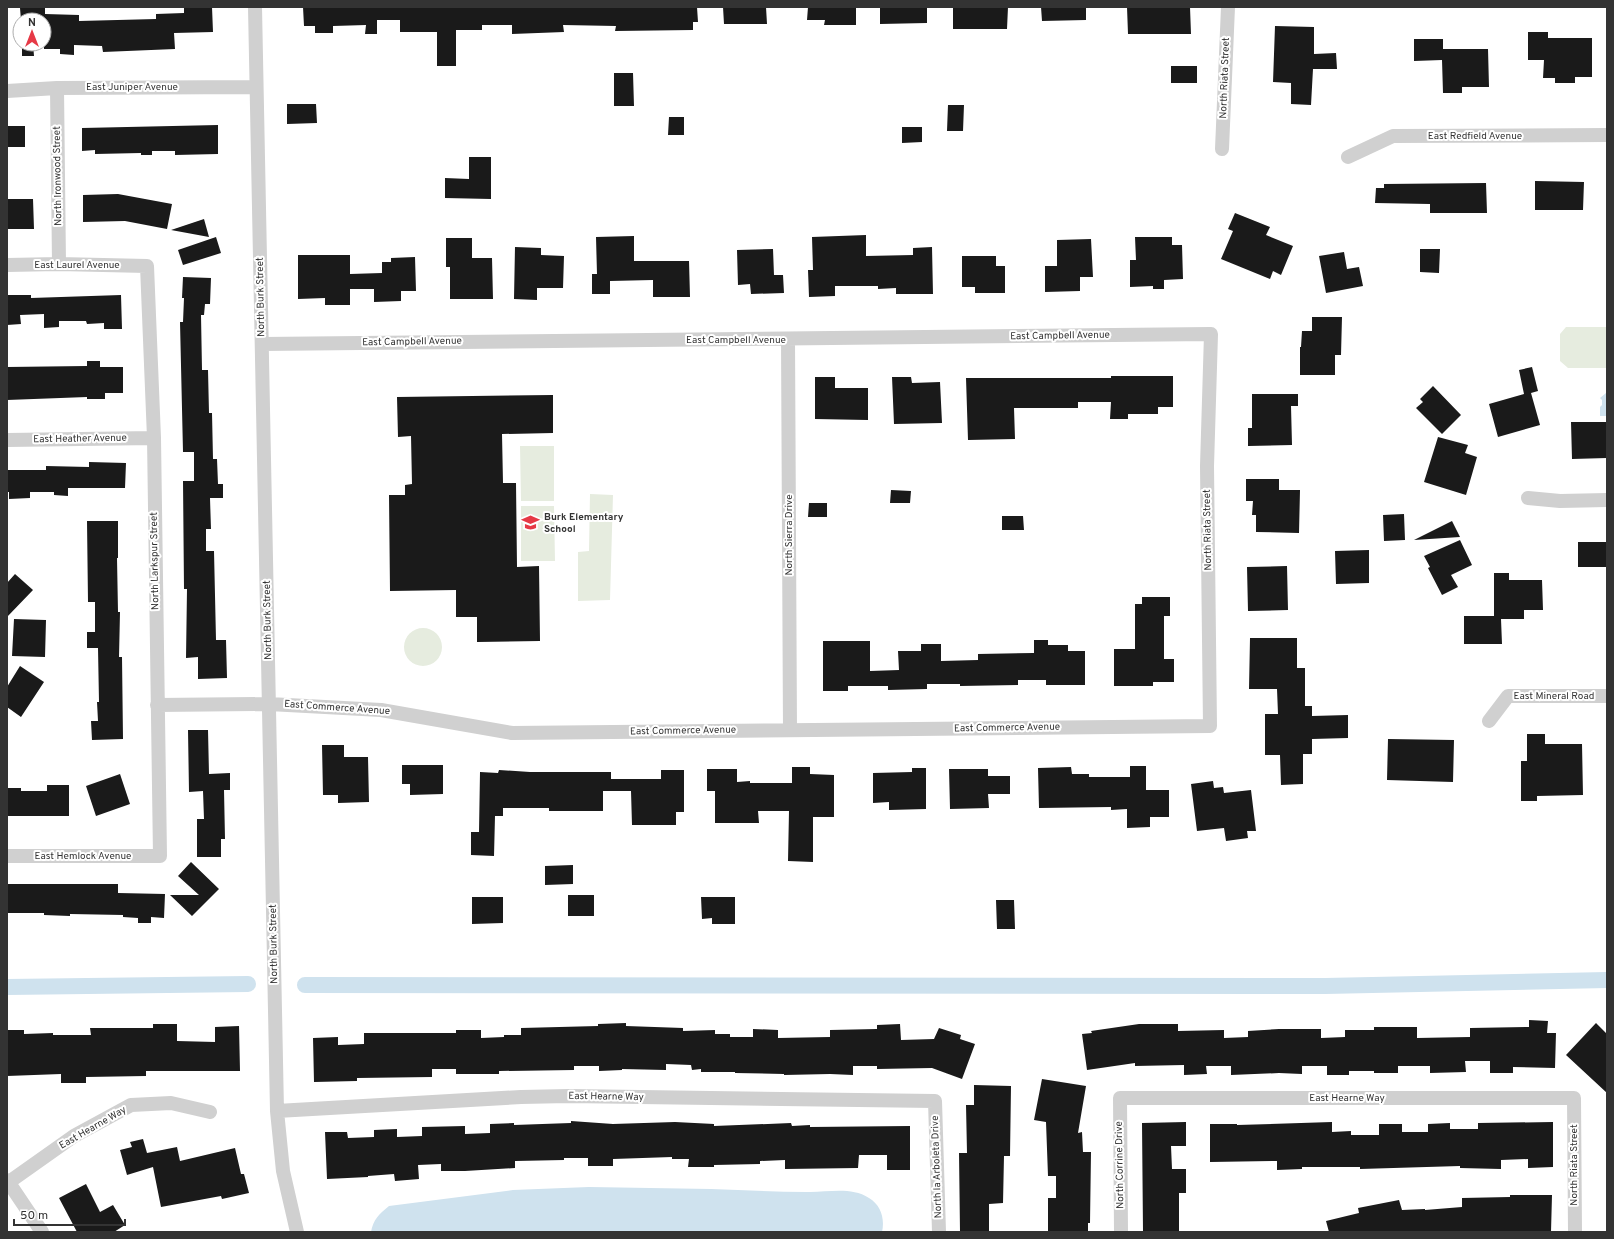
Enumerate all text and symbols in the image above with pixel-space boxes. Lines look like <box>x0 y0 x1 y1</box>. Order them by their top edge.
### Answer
north arrow <box>12 12 52 52</box>
text: N <box>28 16 36 30</box>
street label: North Riata Street <box>1217 37 1233 119</box>
street label: East Juniper Avenue <box>86 81 178 94</box>
street label: North Ironwood Street <box>51 126 65 226</box>
street label: East Redfield Avenue <box>1428 130 1522 143</box>
street label: North Burk Street <box>254 257 268 337</box>
street label: East Laurel Avenue <box>34 259 120 272</box>
street label: East Campbell Avenue <box>1010 329 1110 343</box>
street label: East Campbell Avenue <box>686 334 786 347</box>
street label: East Campbell Avenue <box>362 335 462 349</box>
street label: East Heather Avenue <box>33 432 127 446</box>
street label: North Riata Street <box>1201 489 1215 571</box>
street label: North Sierra Drive <box>783 494 796 576</box>
place label: Burk Elementary School <box>544 511 624 536</box>
street label: North Larkspur Street <box>148 512 162 610</box>
school or university icon: Burk Elementary School <box>521 513 541 533</box>
street label: North Burk Street <box>261 580 275 660</box>
street label: East Mineral Road <box>1514 690 1594 703</box>
street label: East Commerce Avenue <box>284 698 390 718</box>
street label: East Commerce Avenue <box>954 721 1060 735</box>
street label: East Commerce Avenue <box>630 724 736 738</box>
street label: East Hemlock Avenue <box>35 850 131 863</box>
street label: North Burk Street <box>267 904 281 984</box>
street label: East Hearne Way <box>568 1090 644 1104</box>
street label: East Hearne Way <box>1309 1092 1385 1105</box>
street label: East Hearne Way <box>57 1103 129 1153</box>
street label: North la Arboleta Drive <box>929 1115 945 1219</box>
street label: North Corrine Drive <box>1113 1121 1127 1209</box>
street label: North Riata Street <box>1568 1124 1581 1206</box>
scale bar <box>14 1201 125 1227</box>
text: 50 m <box>20 1208 48 1224</box>

